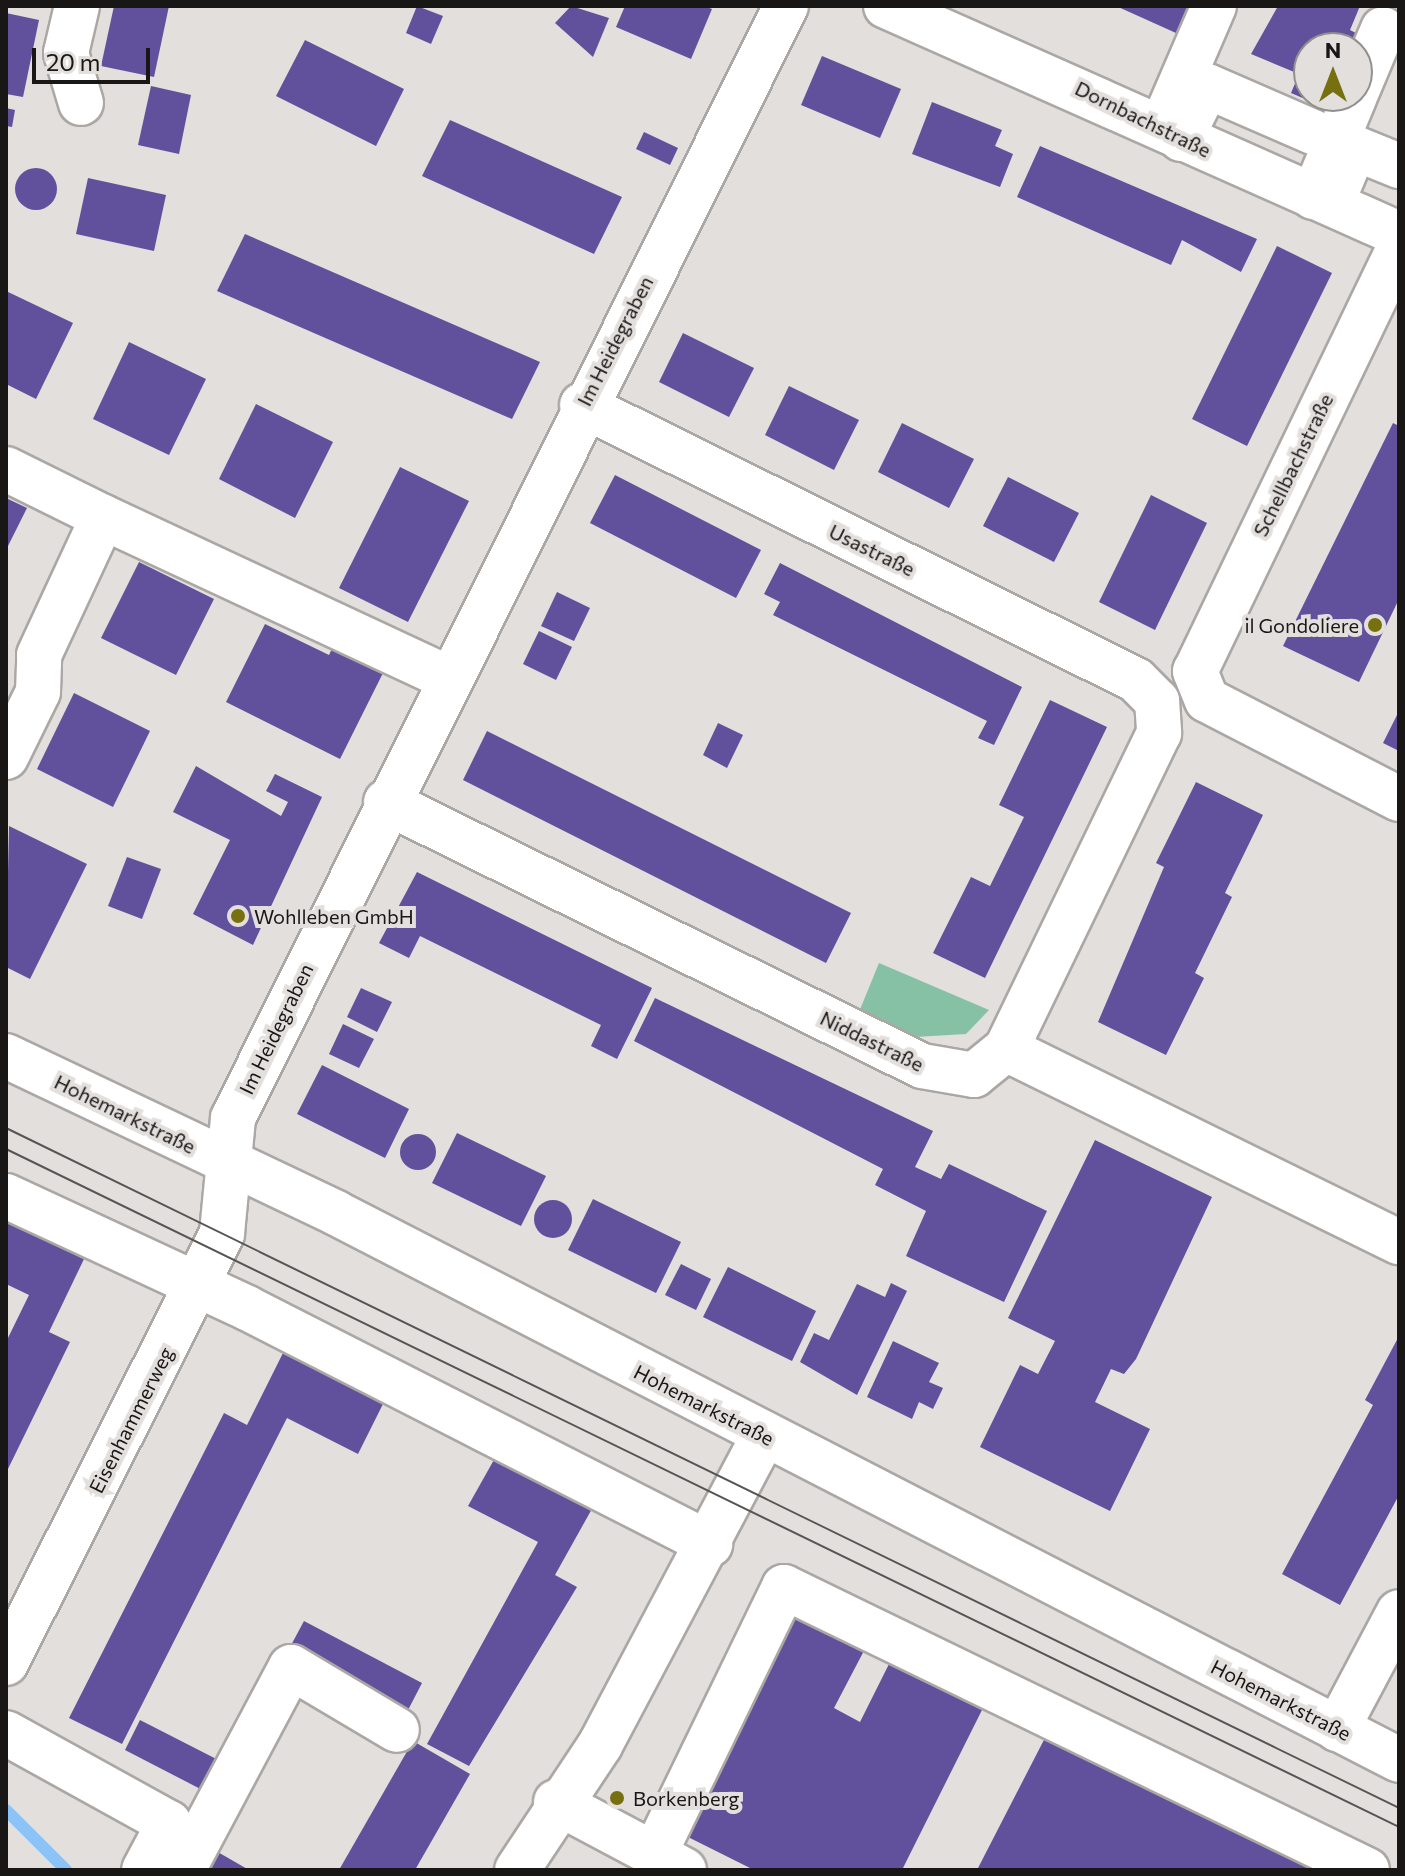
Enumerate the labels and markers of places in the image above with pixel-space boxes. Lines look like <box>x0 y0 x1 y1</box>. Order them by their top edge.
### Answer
place label: il Gondoliere <box>1244 613 1359 637</box>
marker: il Gondoliere <box>1366 616 1384 634</box>
place label: Wohlleben GmbH <box>254 904 414 928</box>
marker: Wohlleben GmbH <box>229 907 247 925</box>
place label: Borkenberg <box>633 1786 739 1810</box>
marker: Borkenberg <box>608 1789 626 1807</box>

